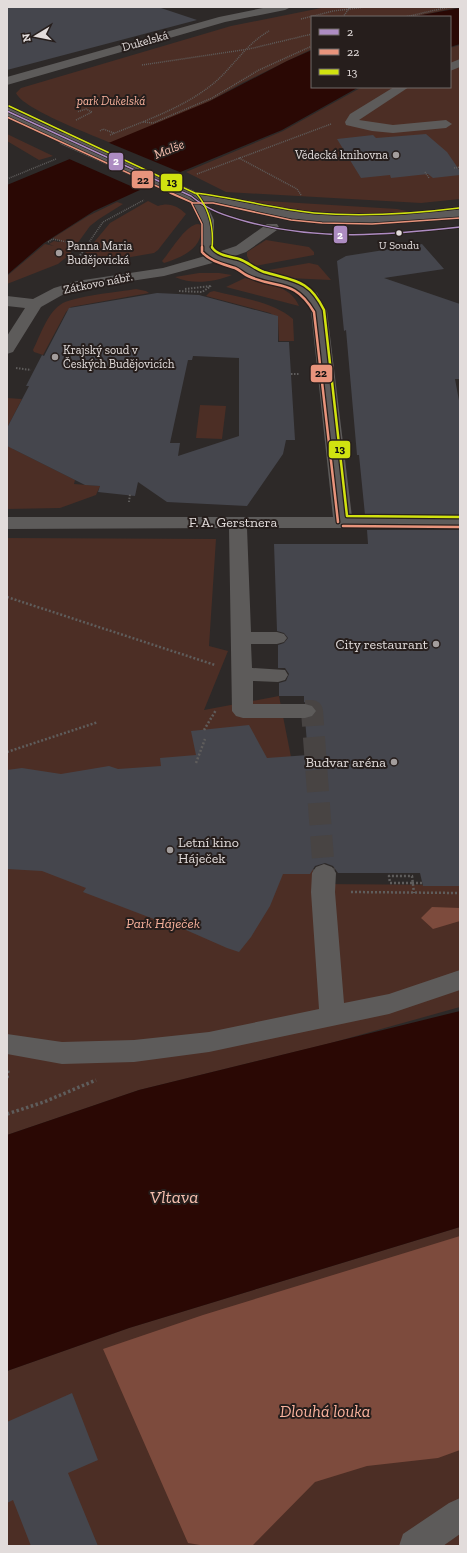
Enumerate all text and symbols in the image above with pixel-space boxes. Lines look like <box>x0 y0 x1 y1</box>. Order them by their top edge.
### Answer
north arrow <box>16 16 56 56</box>
legend <box>311 16 451 88</box>
text: 2 <box>347 25 353 39</box>
street label: Dukelská <box>120 28 170 54</box>
text: N <box>19 32 34 43</box>
text: 22 <box>347 45 359 59</box>
text: 13 <box>347 65 358 79</box>
park label: park Dukelská <box>76 94 145 108</box>
water label: Malše <box>152 136 187 162</box>
place label: Vědecká knihovna <box>294 148 388 162</box>
marker: Vědecká knihovna <box>391 150 401 160</box>
line badge: 2 <box>108 152 124 171</box>
text: 2 <box>113 155 119 168</box>
line badge: 22 <box>131 170 154 189</box>
line badge: 13 <box>160 173 183 192</box>
text: 22 <box>137 174 149 187</box>
text: 13 <box>167 176 177 189</box>
line badge: 2 <box>333 225 348 244</box>
marker: U Soudu <box>394 228 404 238</box>
text: 2 <box>337 229 343 242</box>
place label: Panna Maria Budějovická <box>67 239 133 268</box>
place label: U Soudu <box>379 239 419 252</box>
marker: Panna Maria Budějovická <box>54 248 64 258</box>
street label: Zátkovo nábř. <box>62 269 134 297</box>
place label: Krajský soud v Českých Budějovicích <box>63 343 175 372</box>
marker: Krajský soud v Českých Budějovicích <box>50 352 60 362</box>
line badge: 22 <box>310 364 333 383</box>
text: 22 <box>315 367 327 380</box>
line badge: 13 <box>328 440 351 459</box>
text: 13 <box>335 443 345 456</box>
street label: F. A. Gerstnera <box>189 514 277 531</box>
place label: City restaurant <box>336 636 429 653</box>
marker: City restaurant <box>431 639 441 649</box>
place label: Budvar aréna <box>305 754 386 771</box>
marker: Budvar aréna <box>389 757 399 767</box>
place label: Letní kino Háječek <box>178 834 239 867</box>
marker: Letní kino Háječek <box>165 845 175 855</box>
park label: Park Háječek <box>126 915 200 932</box>
water label: Vltava <box>150 1186 198 1208</box>
park label: Dlouhá louka <box>280 1401 370 1421</box>

